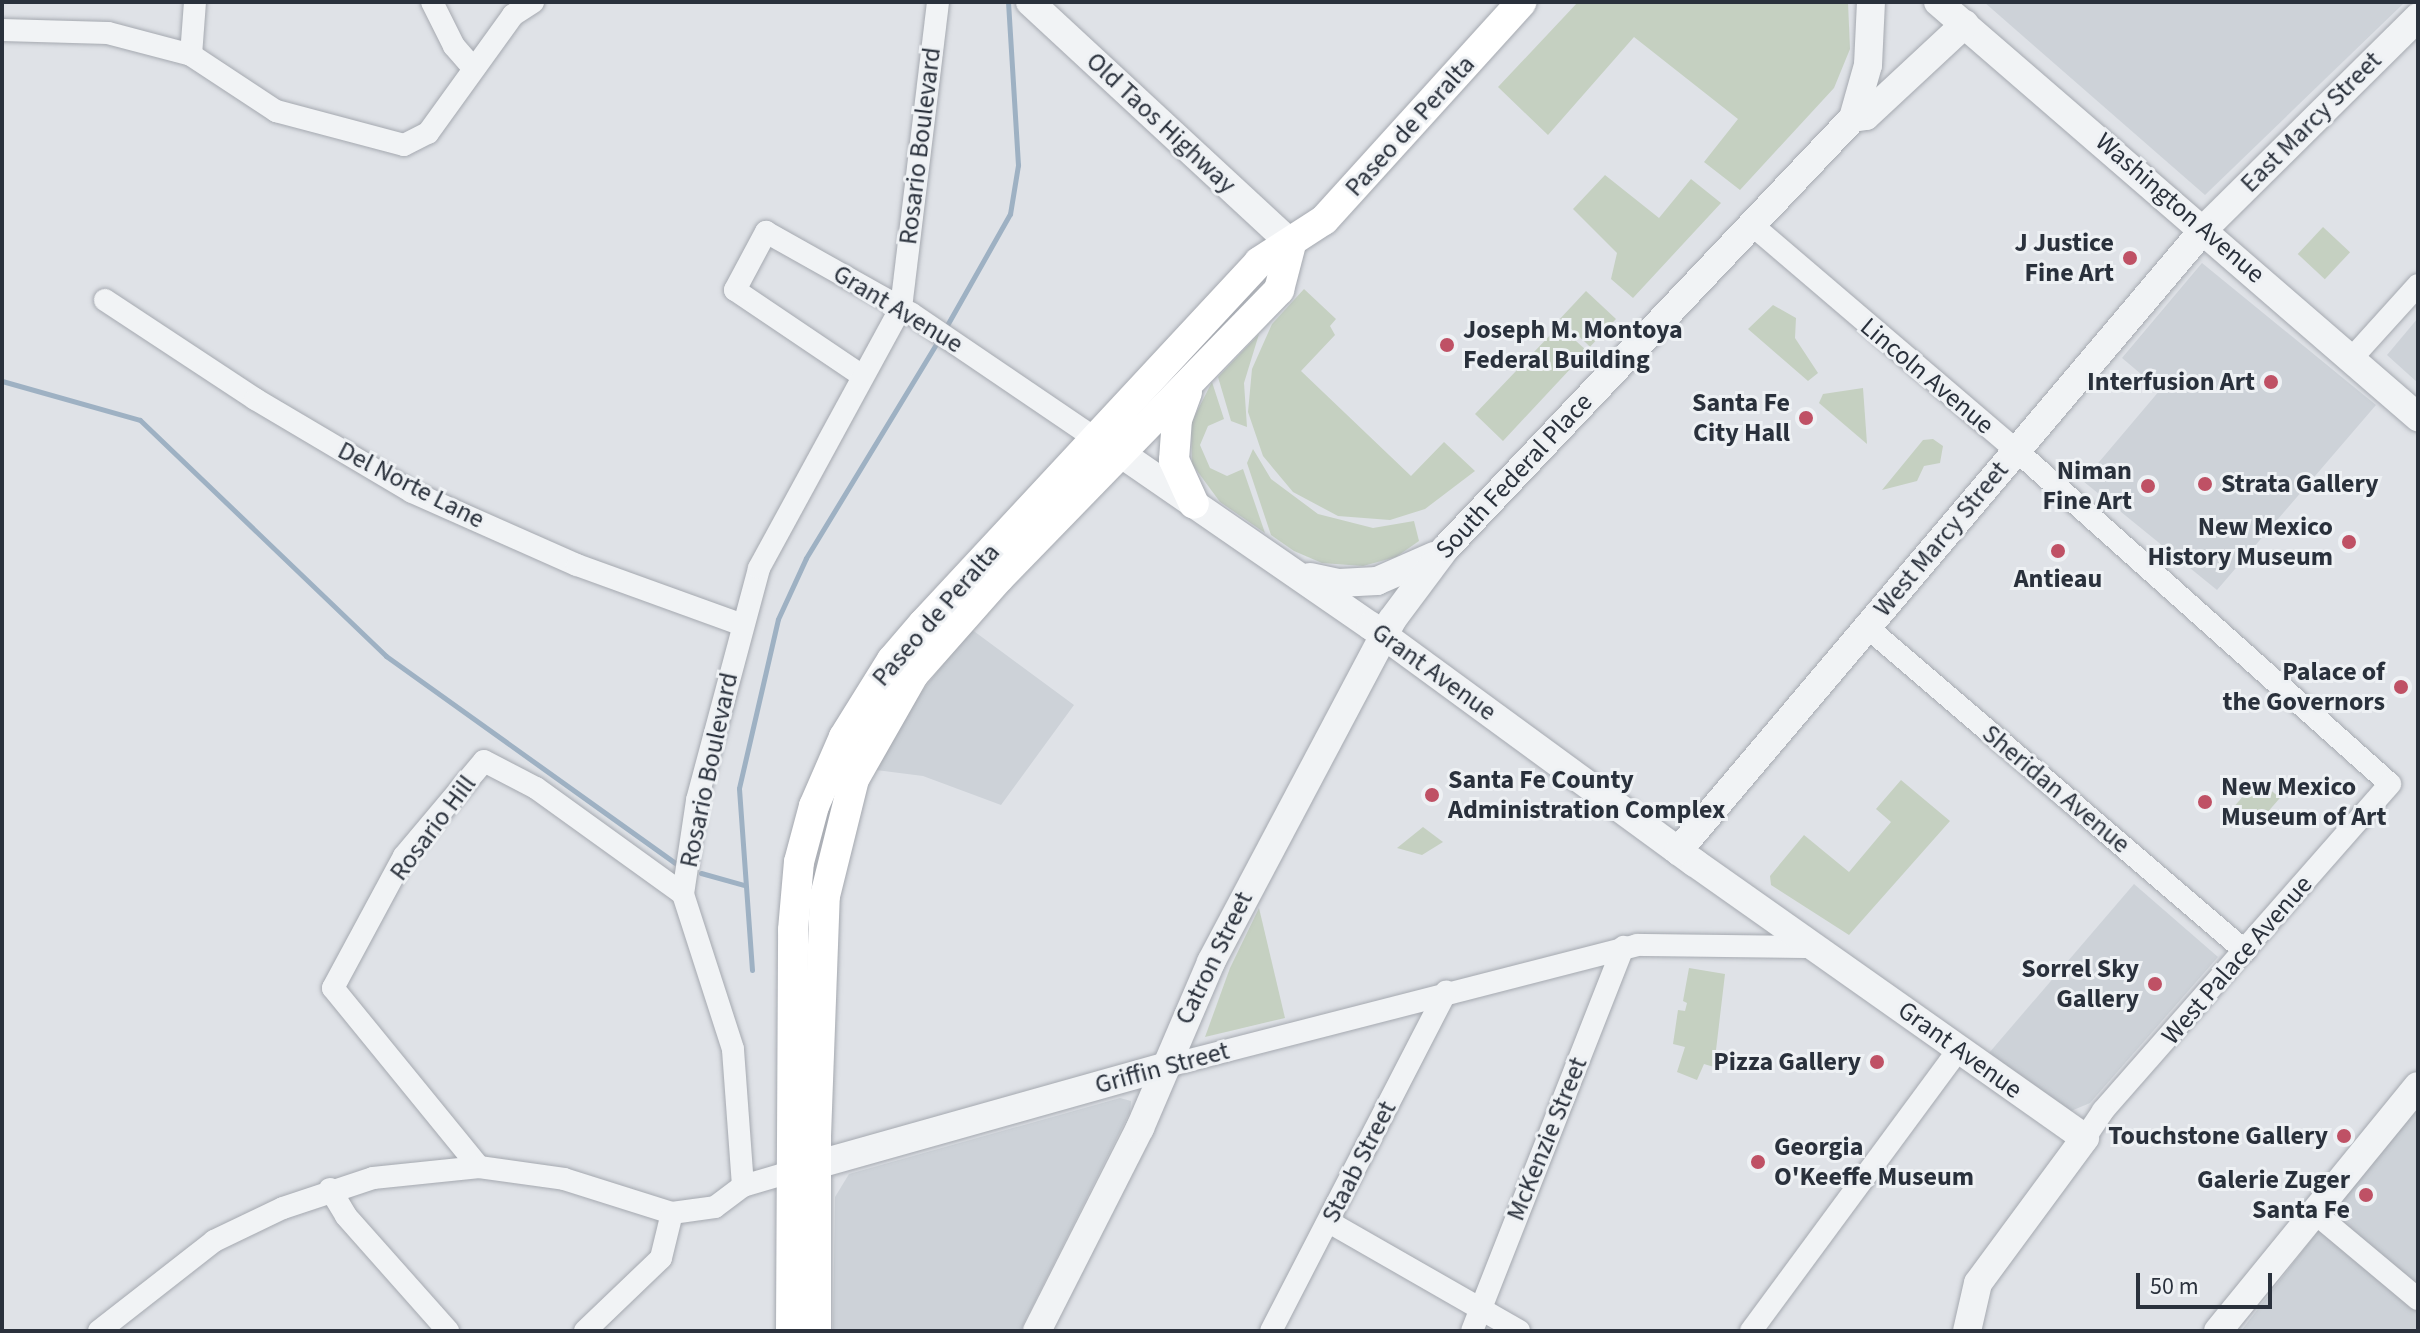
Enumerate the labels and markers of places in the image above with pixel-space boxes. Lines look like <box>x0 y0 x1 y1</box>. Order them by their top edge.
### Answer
place label: J Justice Fine Art <box>2015 227 2114 288</box>
marker: J Justice Fine Art <box>2121 249 2139 267</box>
place label: Joseph M. Montoya Federal Building <box>1463 314 1683 376</box>
marker: Joseph M. Montoya Federal Building <box>1438 336 1456 354</box>
place label: Interfusion Art <box>2087 366 2255 398</box>
marker: Interfusion Art <box>2262 373 2280 391</box>
place label: Santa Fe City Hall <box>1692 387 1790 448</box>
marker: Santa Fe City Hall <box>1797 409 1815 427</box>
place label: Niman Fine Art <box>2042 455 2132 516</box>
place label: Strata Gallery <box>2221 468 2379 500</box>
marker: Strata Gallery <box>2196 475 2214 493</box>
marker: Niman Fine Art <box>2139 477 2157 495</box>
place label: New Mexico History Museum <box>2147 511 2333 572</box>
marker: New Mexico History Museum <box>2340 533 2358 551</box>
marker: Antieau <box>2049 542 2067 560</box>
place label: Antieau <box>2014 563 2102 595</box>
place label: Palace of the Governors <box>2223 656 2385 718</box>
marker: Palace of the Governors <box>2392 678 2410 696</box>
place label: Santa Fe County Administration Complex <box>1448 764 1725 826</box>
place label: New Mexico Museum of Art <box>2221 771 2386 832</box>
marker: Santa Fe County Administration Complex <box>1423 786 1441 804</box>
marker: New Mexico Museum of Art <box>2196 793 2214 811</box>
place label: Sorrel Sky Gallery <box>2021 953 2139 1014</box>
marker: Sorrel Sky Gallery <box>2146 975 2164 993</box>
place label: Pizza Gallery <box>1713 1046 1861 1078</box>
marker: Pizza Gallery <box>1868 1053 1886 1071</box>
place label: Touchstone Gallery <box>2108 1120 2328 1152</box>
marker: Touchstone Gallery <box>2335 1127 2353 1145</box>
place label: Georgia O'Keeffe Museum <box>1774 1131 1974 1192</box>
marker: Georgia O'Keeffe Museum <box>1749 1153 1767 1171</box>
place label: Galerie Zuger Santa Fe <box>2197 1164 2350 1226</box>
marker: Galerie Zuger Santa Fe <box>2357 1186 2375 1204</box>

